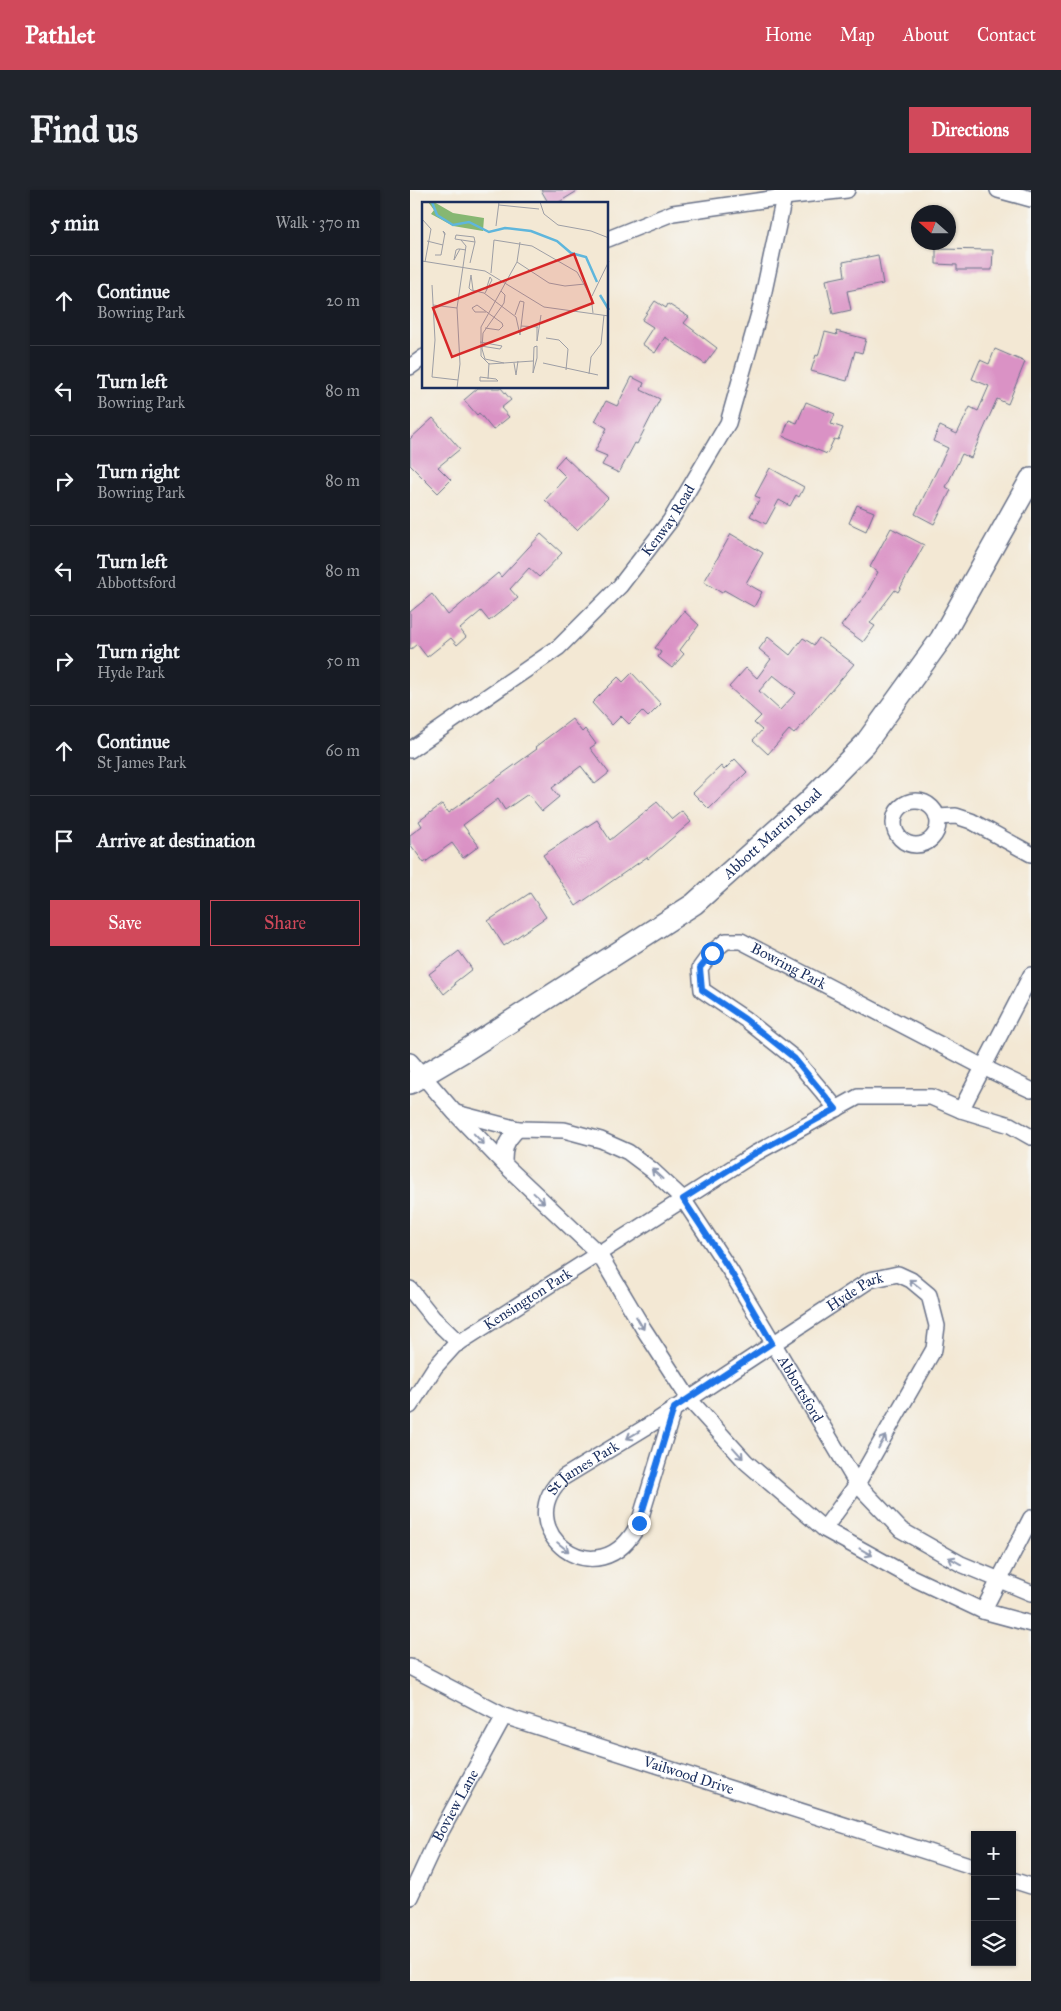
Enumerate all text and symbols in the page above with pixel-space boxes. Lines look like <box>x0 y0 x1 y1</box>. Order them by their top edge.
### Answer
text: Pathlet <box>25 20 95 50</box>
text: Home <box>765 24 812 46</box>
text: Map <box>840 24 875 46</box>
text: About <box>903 24 949 46</box>
text: Contact <box>977 24 1036 46</box>
button: Directions <box>909 107 1031 153</box>
text: Find us <box>30 109 138 152</box>
inset map <box>422 202 609 389</box>
north arrow <box>911 205 956 250</box>
text: 5 min <box>50 210 99 236</box>
text: Walk · 370 m <box>276 213 360 232</box>
text: Continue <box>97 280 170 303</box>
icon: ahead <box>50 287 78 315</box>
text: 20 m <box>326 291 360 310</box>
text: Bowring Park <box>97 303 185 322</box>
text: Turn left <box>97 370 167 393</box>
icon: left <box>50 377 78 405</box>
text: 80 m <box>325 381 360 400</box>
text: Bowring Park <box>97 393 185 412</box>
text: Turn right <box>97 460 180 483</box>
icon: right <box>50 467 78 495</box>
text: 80 m <box>325 471 360 490</box>
street label: Kenway Road <box>637 481 699 560</box>
text: Bowring Park <box>97 483 185 502</box>
text: Turn left <box>97 550 167 573</box>
icon: left <box>50 557 78 585</box>
text: 80 m <box>325 561 360 580</box>
text: Abbottsford <box>97 573 176 592</box>
text: Turn right <box>97 640 180 663</box>
icon: right <box>50 647 78 675</box>
text: 50 m <box>326 651 360 670</box>
text: Hyde Park <box>97 663 165 682</box>
text: Continue <box>97 730 170 753</box>
icon: ahead <box>50 737 78 765</box>
text: 60 m <box>326 741 360 760</box>
text: St James Park <box>97 753 186 772</box>
street label: Abbott Martin Road <box>719 784 826 883</box>
icon: arrive <box>50 827 78 855</box>
text: Arrive at destination <box>97 829 255 852</box>
button: Save <box>50 900 200 946</box>
button: Share <box>210 900 360 946</box>
street label: Bowring Park <box>748 939 830 993</box>
route start <box>701 942 724 965</box>
one-way arrow <box>473 1132 485 1145</box>
one-way arrow <box>650 1168 663 1180</box>
one-way arrow <box>533 1192 546 1204</box>
street label: Kensington Park <box>480 1264 575 1334</box>
street label: Hyde Park <box>823 1268 885 1315</box>
one-way arrow <box>909 1278 922 1289</box>
one-way arrow <box>636 1316 646 1330</box>
street label: Abbottsford <box>773 1352 827 1426</box>
one-way arrow <box>627 1430 641 1440</box>
one-way arrow <box>877 1436 887 1450</box>
street label: St James Park <box>543 1437 622 1498</box>
one-way arrow <box>732 1446 743 1459</box>
route end <box>628 1512 651 1535</box>
one-way arrow <box>556 1542 569 1553</box>
one-way arrow <box>858 1547 872 1557</box>
one-way arrow <box>948 1555 963 1565</box>
street label: Vailwood Drive <box>640 1752 736 1798</box>
street label: Boview Lane <box>428 1766 482 1845</box>
map controls <box>971 1831 1016 1966</box>
button: + <box>971 1831 1016 1876</box>
button: − <box>971 1876 1016 1921</box>
button: layers <box>971 1921 1016 1966</box>

